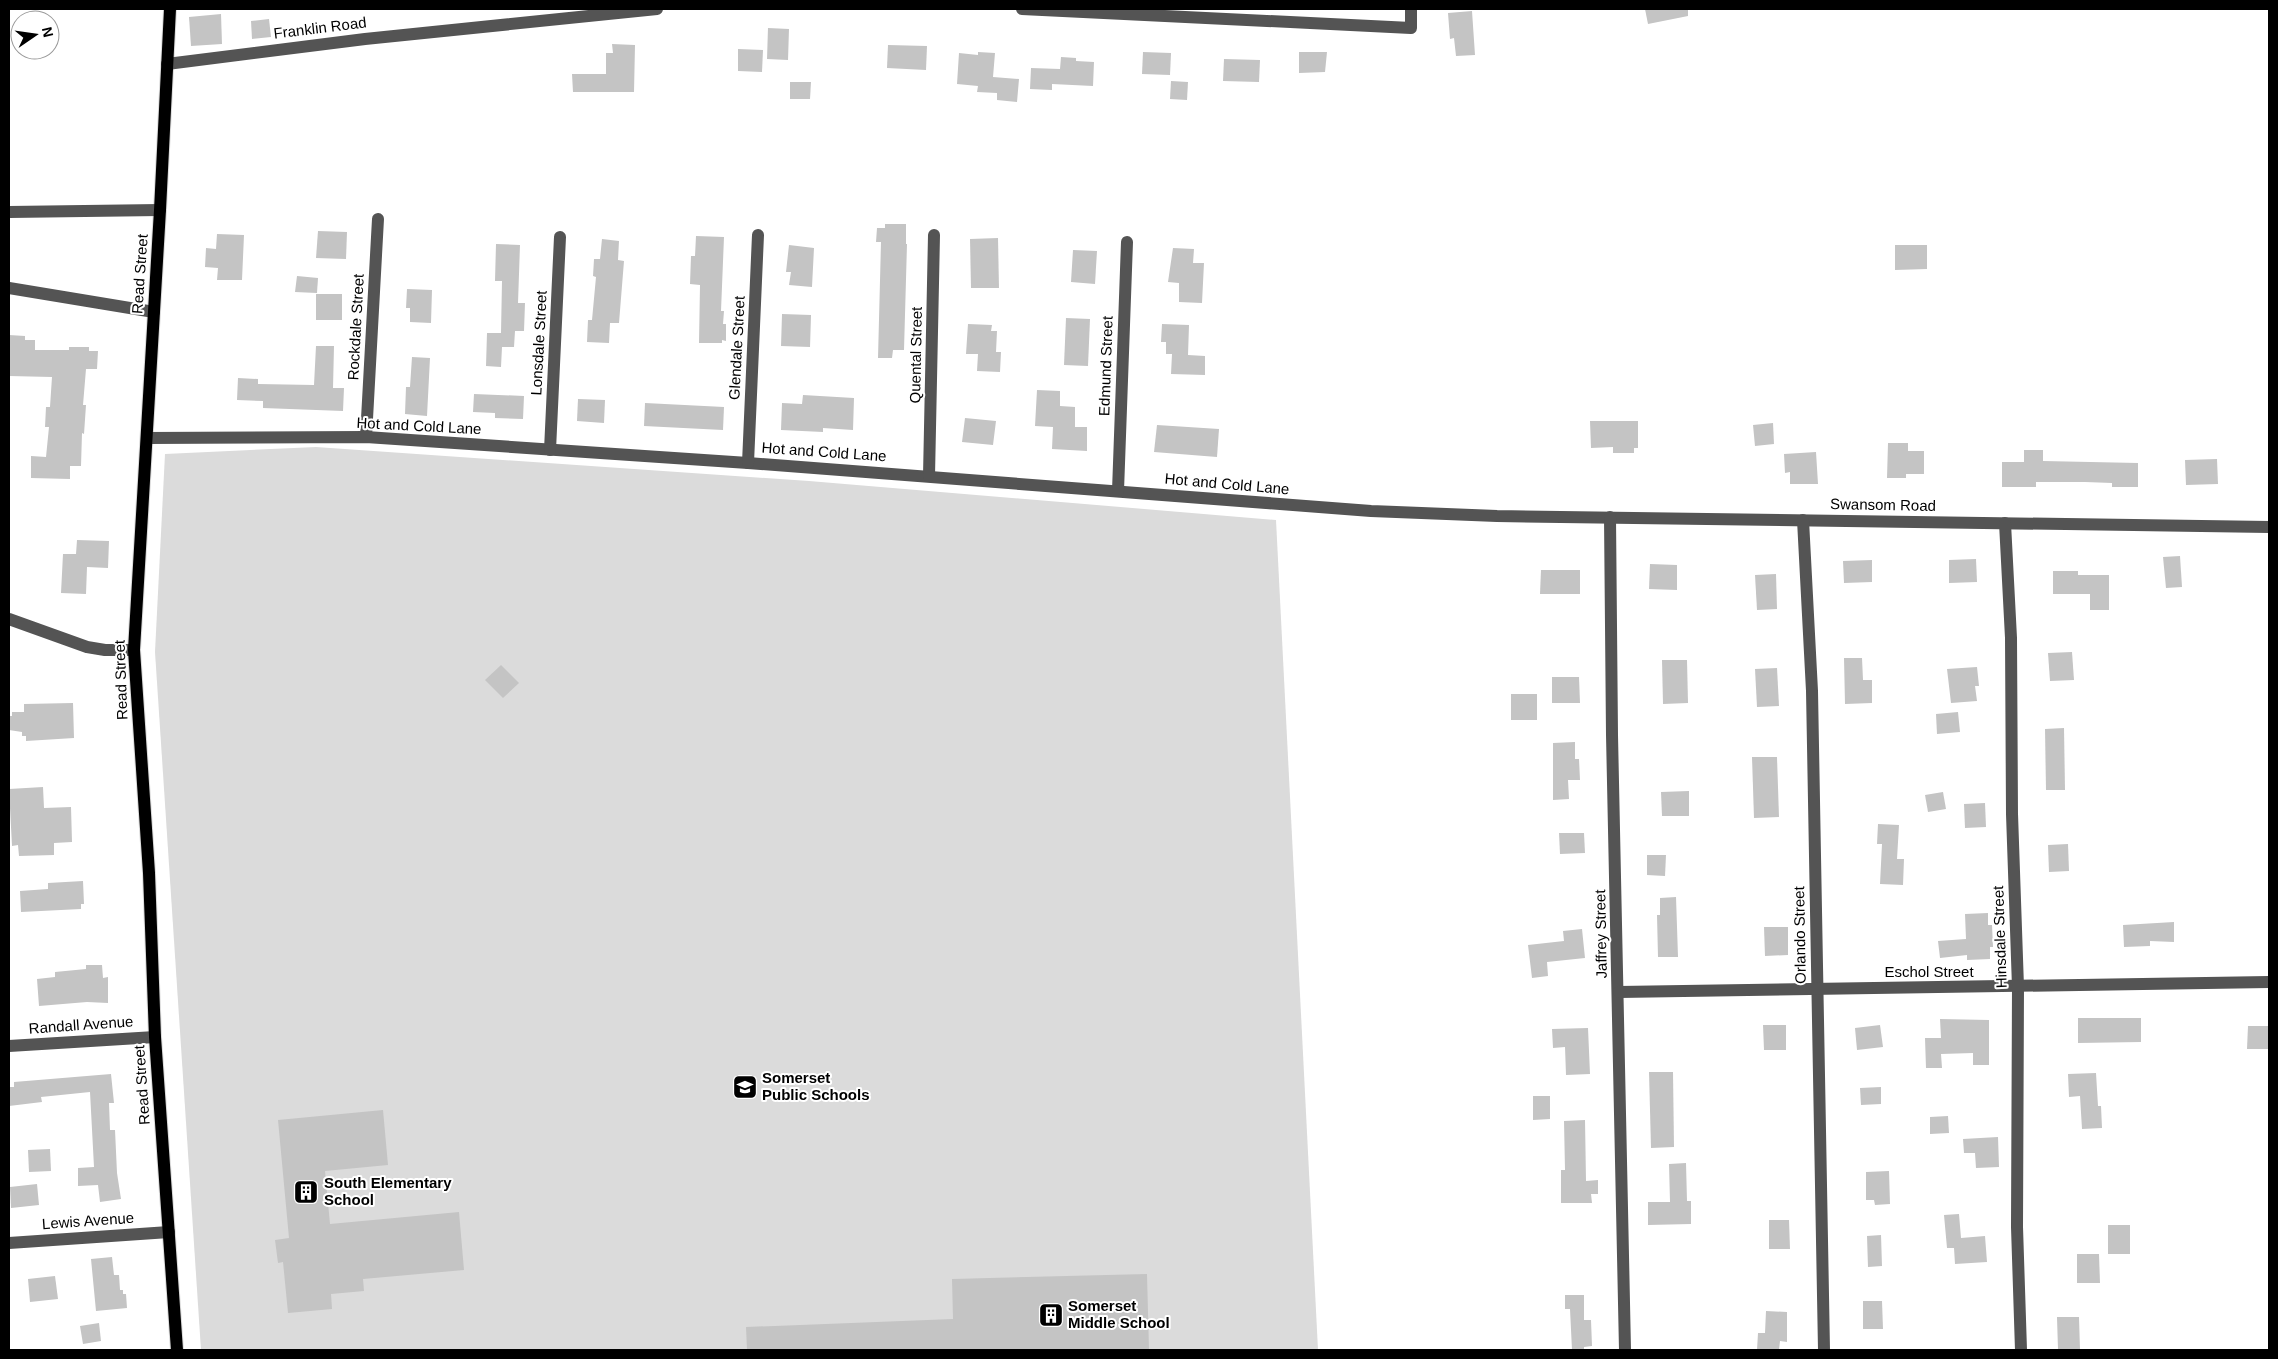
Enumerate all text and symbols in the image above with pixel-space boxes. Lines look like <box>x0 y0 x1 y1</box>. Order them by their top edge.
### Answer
north arrow <box>10 10 60 60</box>
street label: Franklin Road <box>273 13 367 42</box>
text: N <box>39 25 57 39</box>
street label: Read Street <box>128 233 151 314</box>
street label: Rockdale Street <box>344 272 367 381</box>
street label: Lonsdale Street <box>527 289 550 396</box>
street label: Glendale Street <box>725 295 748 400</box>
street label: Quental Street <box>906 306 925 403</box>
street label: Edmund Street <box>1095 315 1116 416</box>
street label: Hot and Cold Lane <box>356 414 482 437</box>
street label: Hot and Cold Lane <box>761 439 887 464</box>
street label: Hot and Cold Lane <box>1164 470 1290 497</box>
street label: Swansom Road <box>1830 495 1936 514</box>
street label: Read Street <box>111 639 130 720</box>
street label: Orlando Street <box>1790 885 1809 984</box>
street label: Hinsdale Street <box>1989 885 2010 989</box>
street label: Jaffrey Street <box>1591 889 1610 979</box>
street label: Eschol Street <box>1884 963 1974 980</box>
street label: Randall Avenue <box>28 1012 134 1037</box>
street label: Read Street <box>130 1044 153 1126</box>
place label: Somerset Public Schools <box>762 1069 870 1103</box>
school or university icon: Somerset Public Schools <box>732 1074 758 1100</box>
place label: South Elementary School <box>324 1174 452 1208</box>
building icon: South Elementary School <box>293 1179 319 1205</box>
street label: Lewis Avenue <box>41 1209 135 1232</box>
place label: Somerset Middle School <box>1068 1297 1170 1331</box>
building icon: Somerset Middle School <box>1038 1302 1064 1328</box>

